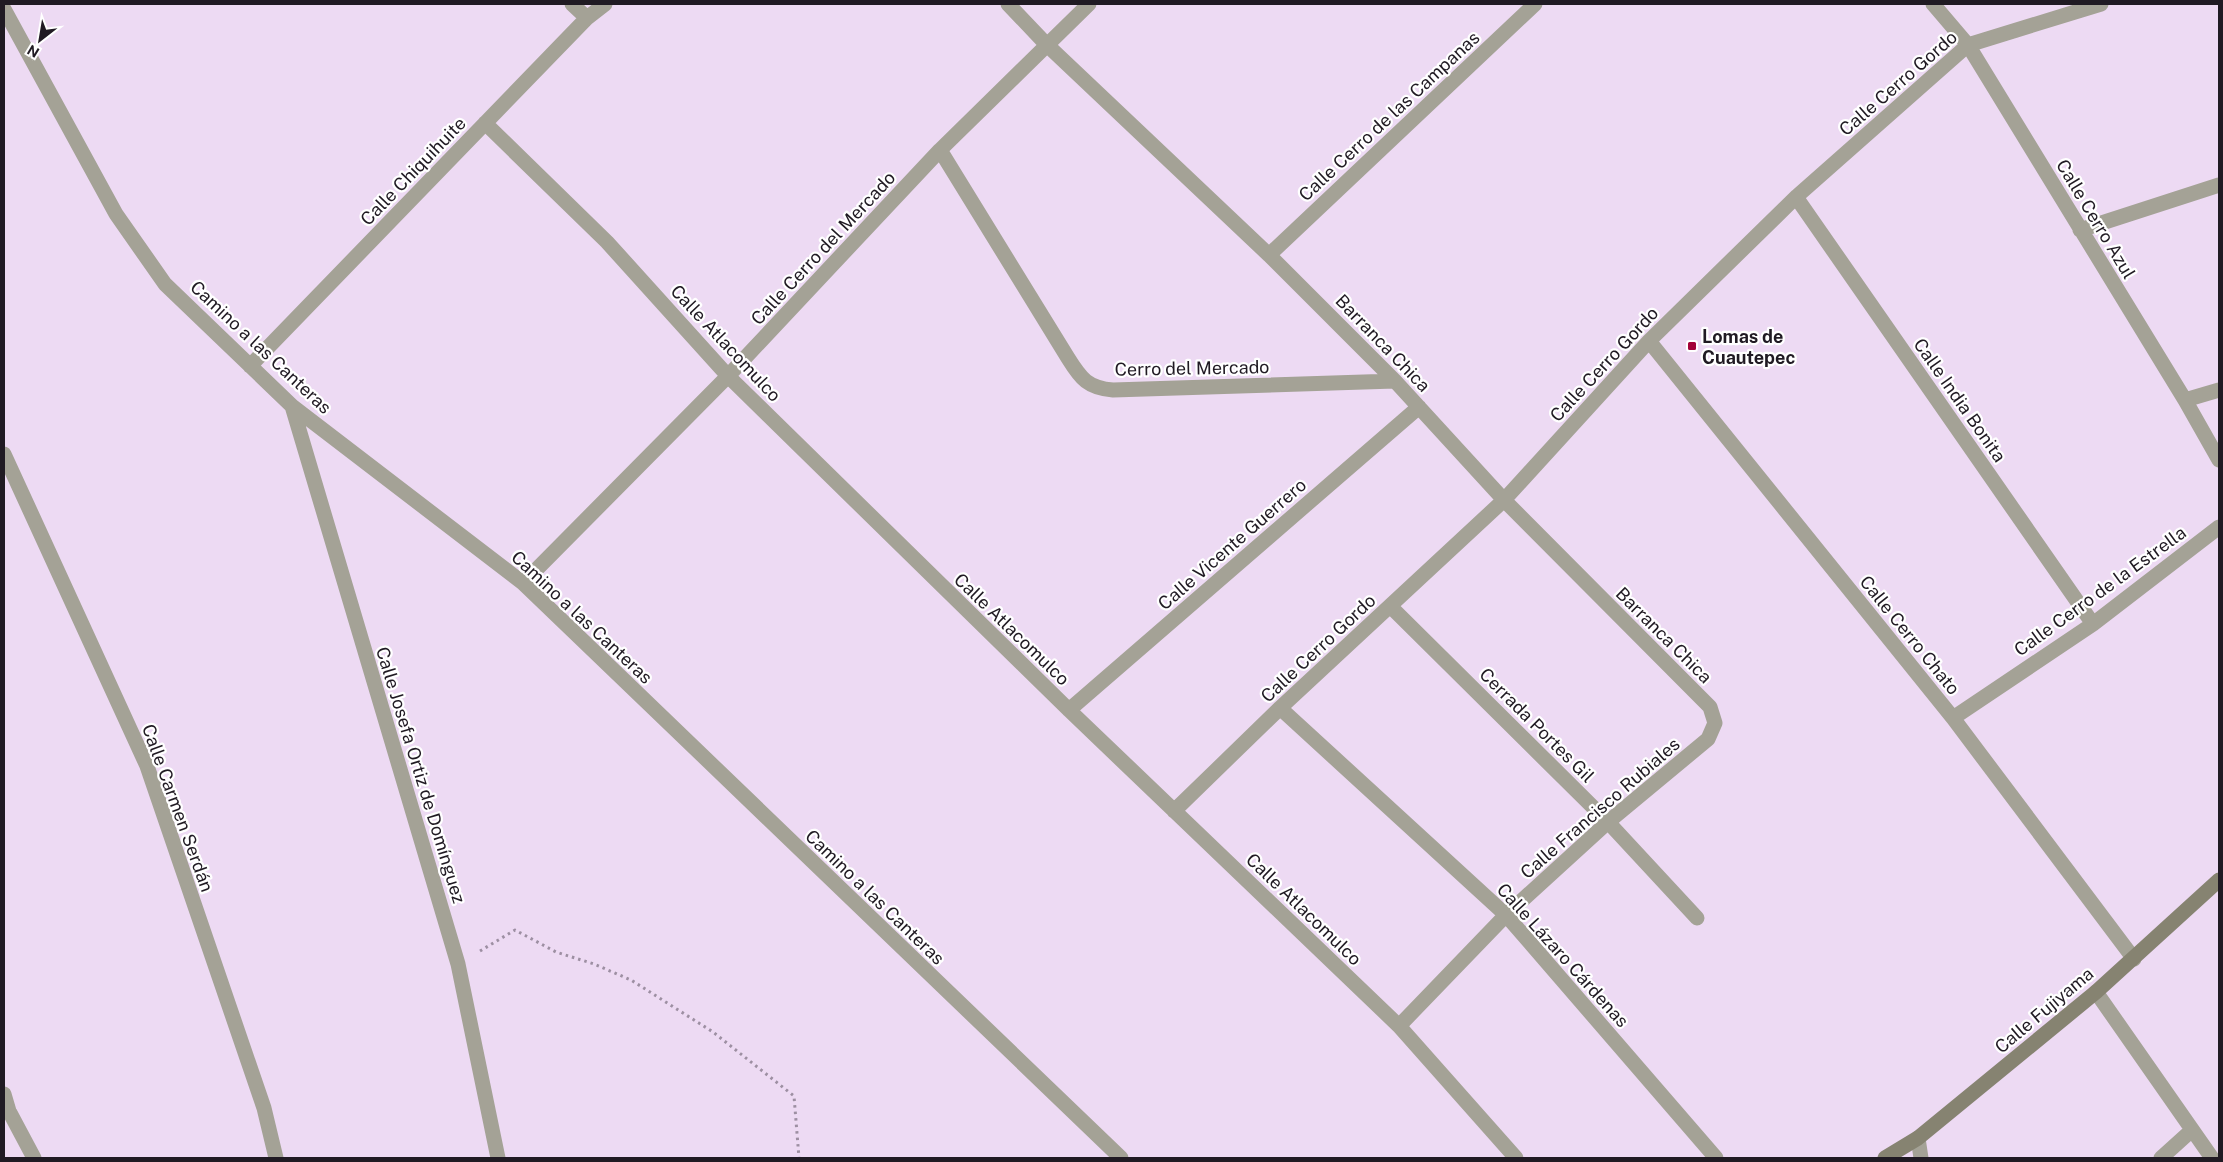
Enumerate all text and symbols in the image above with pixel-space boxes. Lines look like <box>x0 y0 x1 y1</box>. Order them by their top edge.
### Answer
north arrow <box>15 15 65 65</box>
street label: Calle Cerro Gordo <box>1835 26 1961 140</box>
street label: Calle Cerro de las Campanas <box>1294 27 1484 205</box>
text: N <box>24 41 42 61</box>
street label: Calle Chiquihuite <box>356 113 470 229</box>
street label: Calle Cerro Azul <box>2052 156 2140 282</box>
street label: Calle Cerro del Mercado <box>747 167 899 329</box>
street label: Camino a las Canteras <box>186 276 336 418</box>
street label: Calle Atlacomulco <box>667 280 785 406</box>
street label: Barranca Chica <box>1331 290 1435 396</box>
street label: Calle Cerro Gordo <box>1546 302 1662 426</box>
place label: Lomas de Cuautepec <box>1702 326 1795 368</box>
street label: Calle India Bonita <box>1910 334 2010 466</box>
marker: Lomas de Cuautepec <box>1686 340 1698 352</box>
street label: Cerro del Mercado <box>1114 356 1270 380</box>
street label: Calle Vicente Guerrero <box>1154 474 1310 614</box>
street label: Calle Cerro de la Estrella <box>2010 522 2190 660</box>
street label: Camino a las Canteras <box>507 546 657 688</box>
street label: Calle Atlacomulco <box>950 569 1074 689</box>
street label: Calle Cerro Chato <box>1856 571 1964 699</box>
street label: Barranca Chica <box>1612 583 1716 687</box>
street label: Calle Cerro Gordo <box>1256 590 1380 706</box>
street label: Calle Josefa Ortiz de Domínguez <box>372 644 470 906</box>
street label: Cerrada Portes Gil <box>1475 663 1599 787</box>
street label: Calle Carmen Serdán <box>138 721 218 895</box>
street label: Calle Francisco Rubiales <box>1516 733 1684 883</box>
street label: Camino a las Canteras <box>801 825 949 969</box>
street label: Calle Atlacomulco <box>1242 849 1366 969</box>
street label: Calle Lázaro Cárdenas <box>1493 879 1633 1031</box>
street label: Calle Fujiyama <box>1991 963 2097 1057</box>

